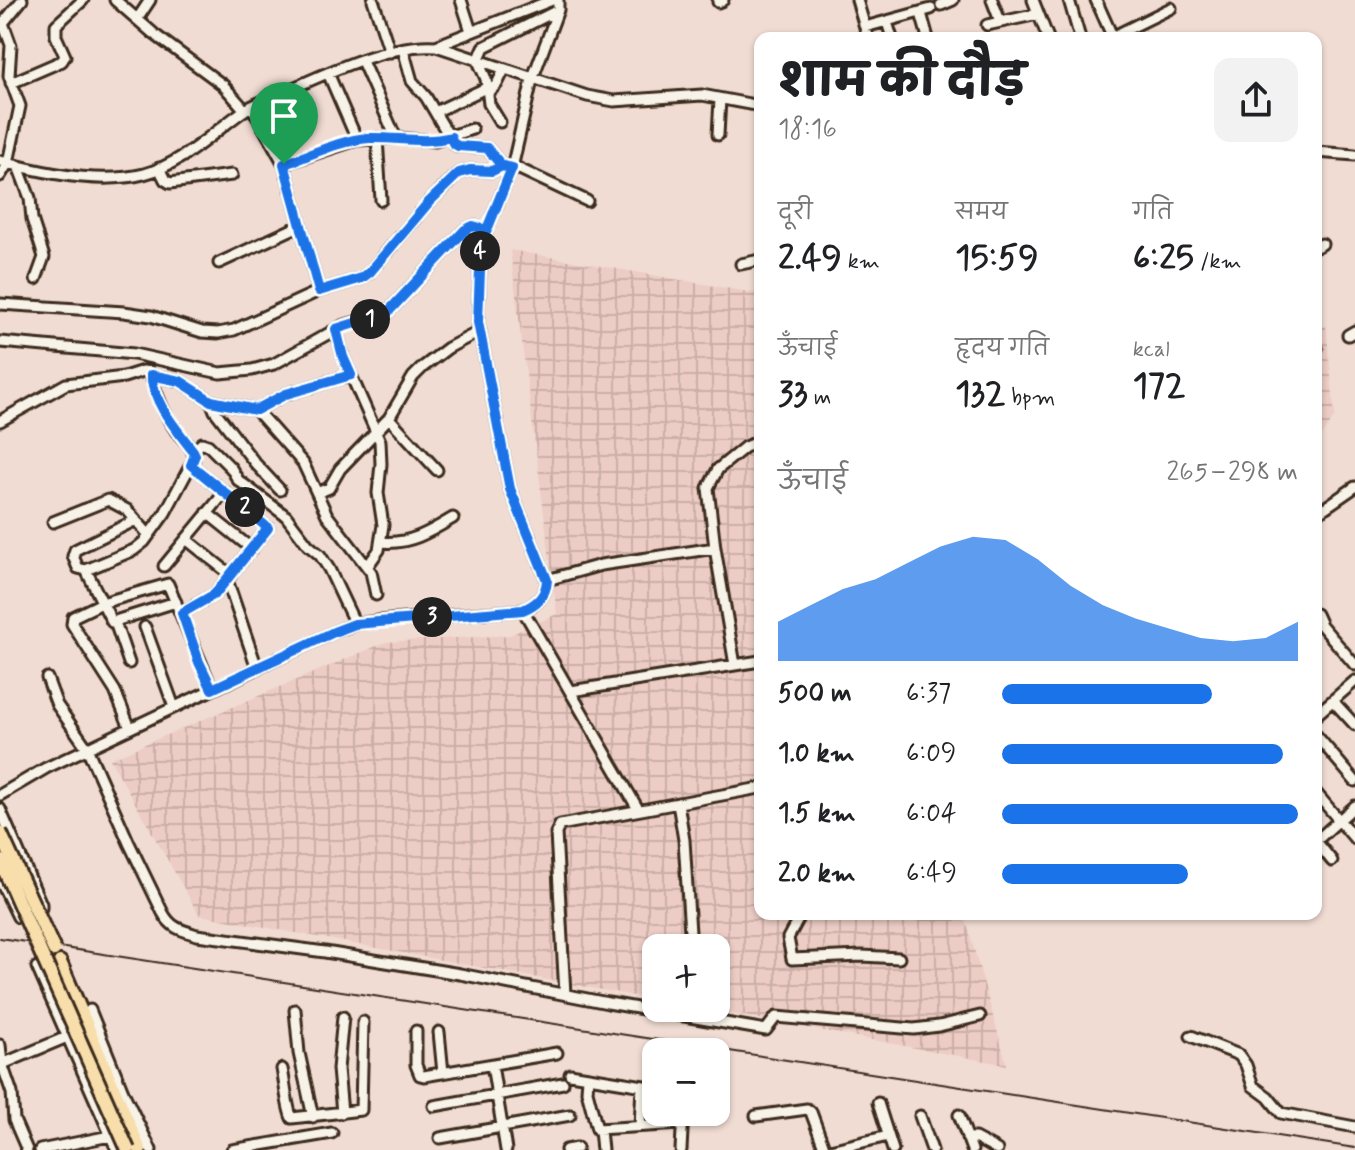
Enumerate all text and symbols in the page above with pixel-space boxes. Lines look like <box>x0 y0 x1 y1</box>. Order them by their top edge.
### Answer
text: शाम की दौड़ <box>778 54 1025 112</box>
button: share <box>1214 58 1298 142</box>
pin <box>250 82 318 164</box>
icon: arrive <box>262 94 306 138</box>
text: 18:16 <box>778 113 837 147</box>
text: दूरी <box>778 199 813 227</box>
text: समय <box>955 199 1008 227</box>
text: गति <box>1133 199 1173 227</box>
pin: 4 <box>460 231 500 271</box>
text: 2.49 <box>778 236 842 281</box>
text: 15:59 <box>955 236 1038 281</box>
text: 6:25 <box>1133 236 1194 281</box>
text: 4 <box>474 237 486 265</box>
text: km <box>842 248 880 276</box>
text: /km <box>1194 248 1242 276</box>
pin: 1 <box>350 299 390 339</box>
text: 1 <box>365 305 375 333</box>
text: ऊँचाई <box>778 335 837 363</box>
text: हृदय गति <box>955 335 1049 363</box>
text: kcal <box>1133 336 1170 364</box>
text: 172 <box>1133 364 1185 409</box>
text: 33 <box>778 372 808 417</box>
text: 132 <box>955 372 1005 417</box>
text: m <box>808 384 831 412</box>
text: bpm <box>1005 384 1055 412</box>
text: 265–298 m <box>1166 456 1298 490</box>
text: ऊँचाई <box>778 465 848 499</box>
pin: 2 <box>225 487 265 527</box>
text: 2 <box>240 493 250 521</box>
pin: 3 <box>412 597 452 637</box>
text: 3 <box>427 603 437 631</box>
text: 500 m <box>778 677 852 711</box>
text: 6:37 <box>906 677 951 711</box>
text: 1.0 km <box>778 737 855 771</box>
text: 6:09 <box>906 737 956 771</box>
text: 1.5 km <box>778 797 856 831</box>
text: 6:04 <box>906 797 957 831</box>
text: 2.0 km <box>778 857 856 891</box>
text: 6:49 <box>906 857 957 891</box>
map controls <box>642 934 730 1126</box>
button: + <box>642 934 730 1022</box>
button: − <box>642 1038 730 1126</box>

